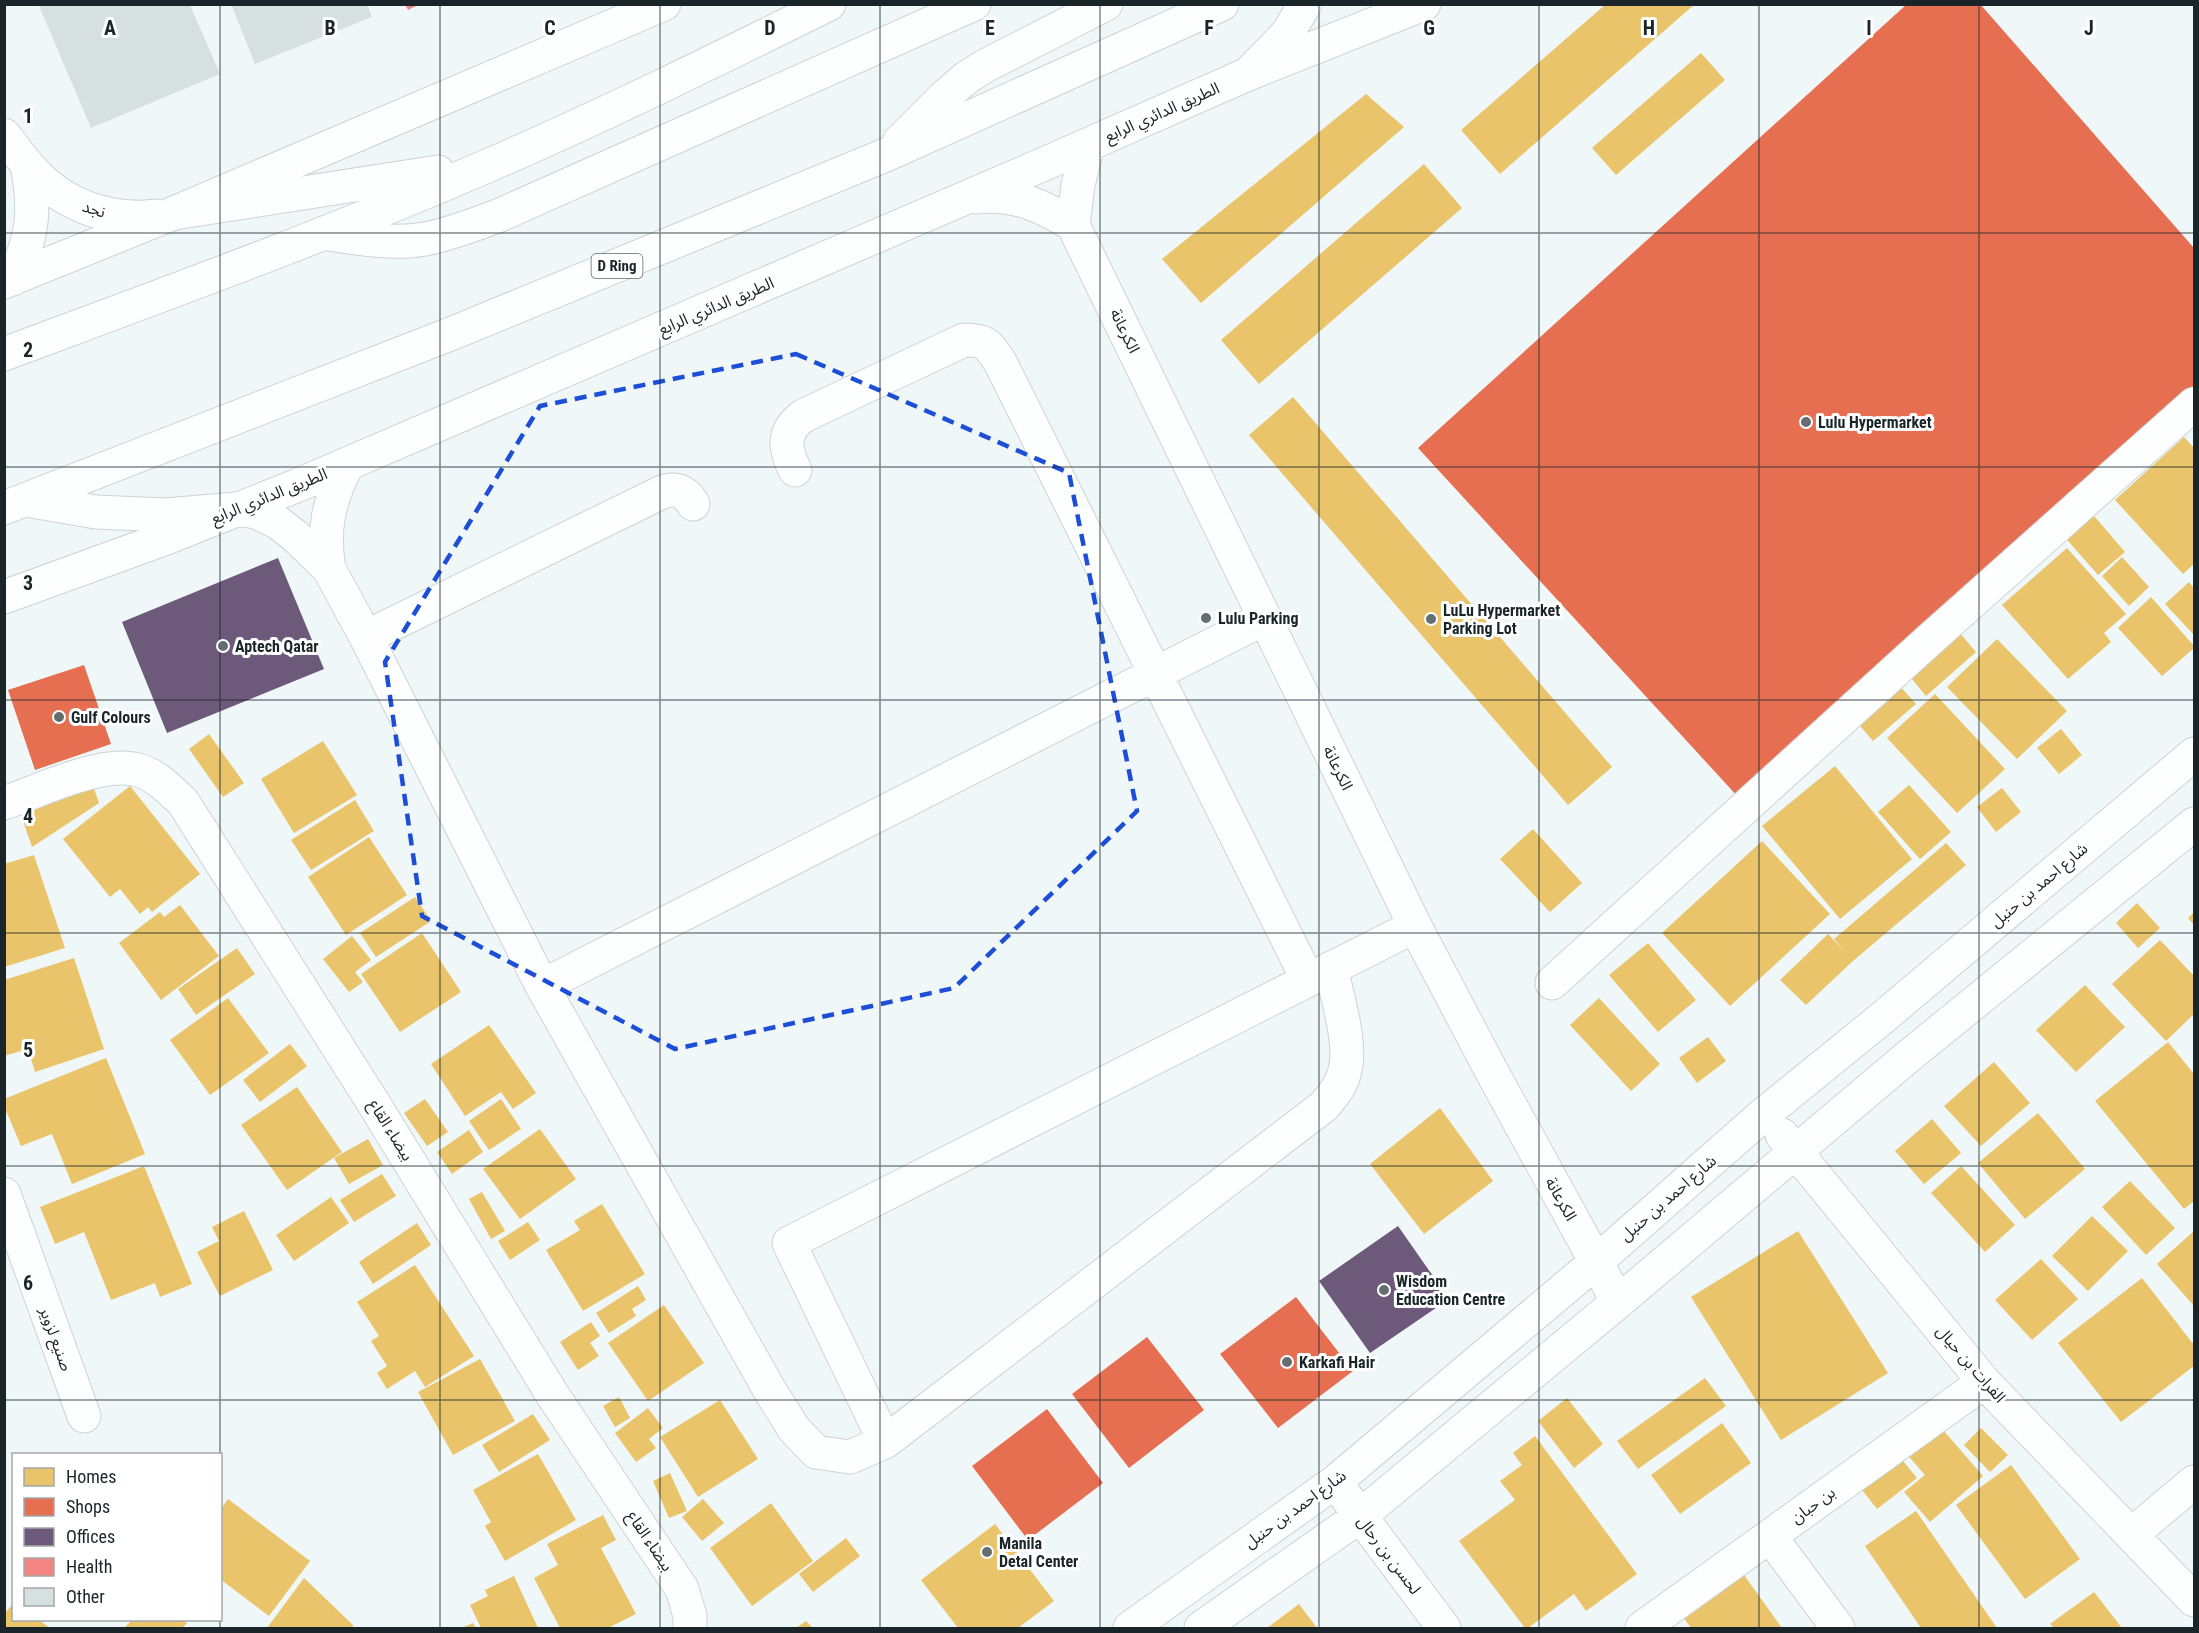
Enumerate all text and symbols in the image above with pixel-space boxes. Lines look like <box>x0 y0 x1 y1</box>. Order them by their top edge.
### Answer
text: A <box>104 16 116 40</box>
text: B <box>324 16 336 40</box>
text: C <box>544 16 556 40</box>
text: D <box>764 16 776 40</box>
text: E <box>985 16 995 40</box>
text: F <box>1204 16 1214 40</box>
text: G <box>1423 16 1435 40</box>
text: H <box>1643 16 1655 40</box>
text: I <box>1866 16 1872 40</box>
text: J <box>2084 16 2094 40</box>
street label: الطريق الدائري الرابع <box>1102 78 1224 149</box>
text: 1 <box>23 104 33 128</box>
street label: نجد <box>80 196 108 222</box>
road number: D Ring <box>592 254 642 278</box>
street label: الطريق الدائري الرابع <box>655 273 778 342</box>
street label: الكرعانة <box>1106 306 1144 356</box>
text: 2 <box>23 338 33 362</box>
place label: Lulu Hypermarket <box>1818 413 1932 432</box>
marker: Lulu Hypermarket <box>1799 415 1813 429</box>
street label: الطريق الدائري الرابع <box>208 464 331 531</box>
text: 3 <box>23 571 33 595</box>
place label: LuLu Hypermarket Parking Lot <box>1443 601 1560 638</box>
place label: Lulu Parking <box>1218 609 1298 628</box>
marker: Lulu Parking <box>1199 611 1213 625</box>
marker: LuLu Hypermarket Parking Lot <box>1424 612 1438 626</box>
place label: Aptech Qatar <box>235 637 319 656</box>
marker: Aptech Qatar <box>216 639 230 653</box>
place label: Gulf Colours <box>71 708 151 727</box>
marker: Gulf Colours <box>52 710 66 724</box>
street label: الكرعانة <box>1319 743 1357 793</box>
text: 4 <box>23 804 33 828</box>
street label: شارع احمد بن حنبل <box>1986 839 2093 934</box>
text: 5 <box>23 1038 33 1062</box>
street label: بيضاء القاع <box>362 1096 417 1166</box>
street label: شارع احمد بن حنبل <box>1616 1151 1722 1247</box>
street label: الكرعانة <box>1541 1174 1581 1224</box>
text: 6 <box>23 1271 33 1295</box>
place label: Wisdom Education Centre <box>1396 1272 1506 1309</box>
marker: Wisdom Education Centre <box>1377 1283 1391 1297</box>
street label: صنيع لزوير <box>32 1303 76 1375</box>
street label: الفرات بن حيال <box>1932 1322 2010 1407</box>
place label: Karkafi Hair <box>1299 1353 1375 1372</box>
marker: Karkafi Hair <box>1280 1355 1294 1369</box>
legend <box>12 1453 222 1621</box>
text: Homes <box>66 1466 116 1487</box>
street label: شارع احمد بن حنبل <box>1240 1466 1351 1555</box>
street label: بن حبان <box>1787 1483 1839 1527</box>
text: Shops <box>66 1496 110 1517</box>
street label: بيضاء القاع <box>620 1507 677 1577</box>
street label: لحسن بن رحال <box>1353 1512 1425 1599</box>
text: Offices <box>66 1526 115 1547</box>
place label: Manila Detal Center <box>999 1534 1078 1571</box>
marker: Manila Detal Center <box>980 1545 994 1559</box>
text: Health <box>66 1556 112 1577</box>
text: Other <box>66 1586 105 1607</box>

